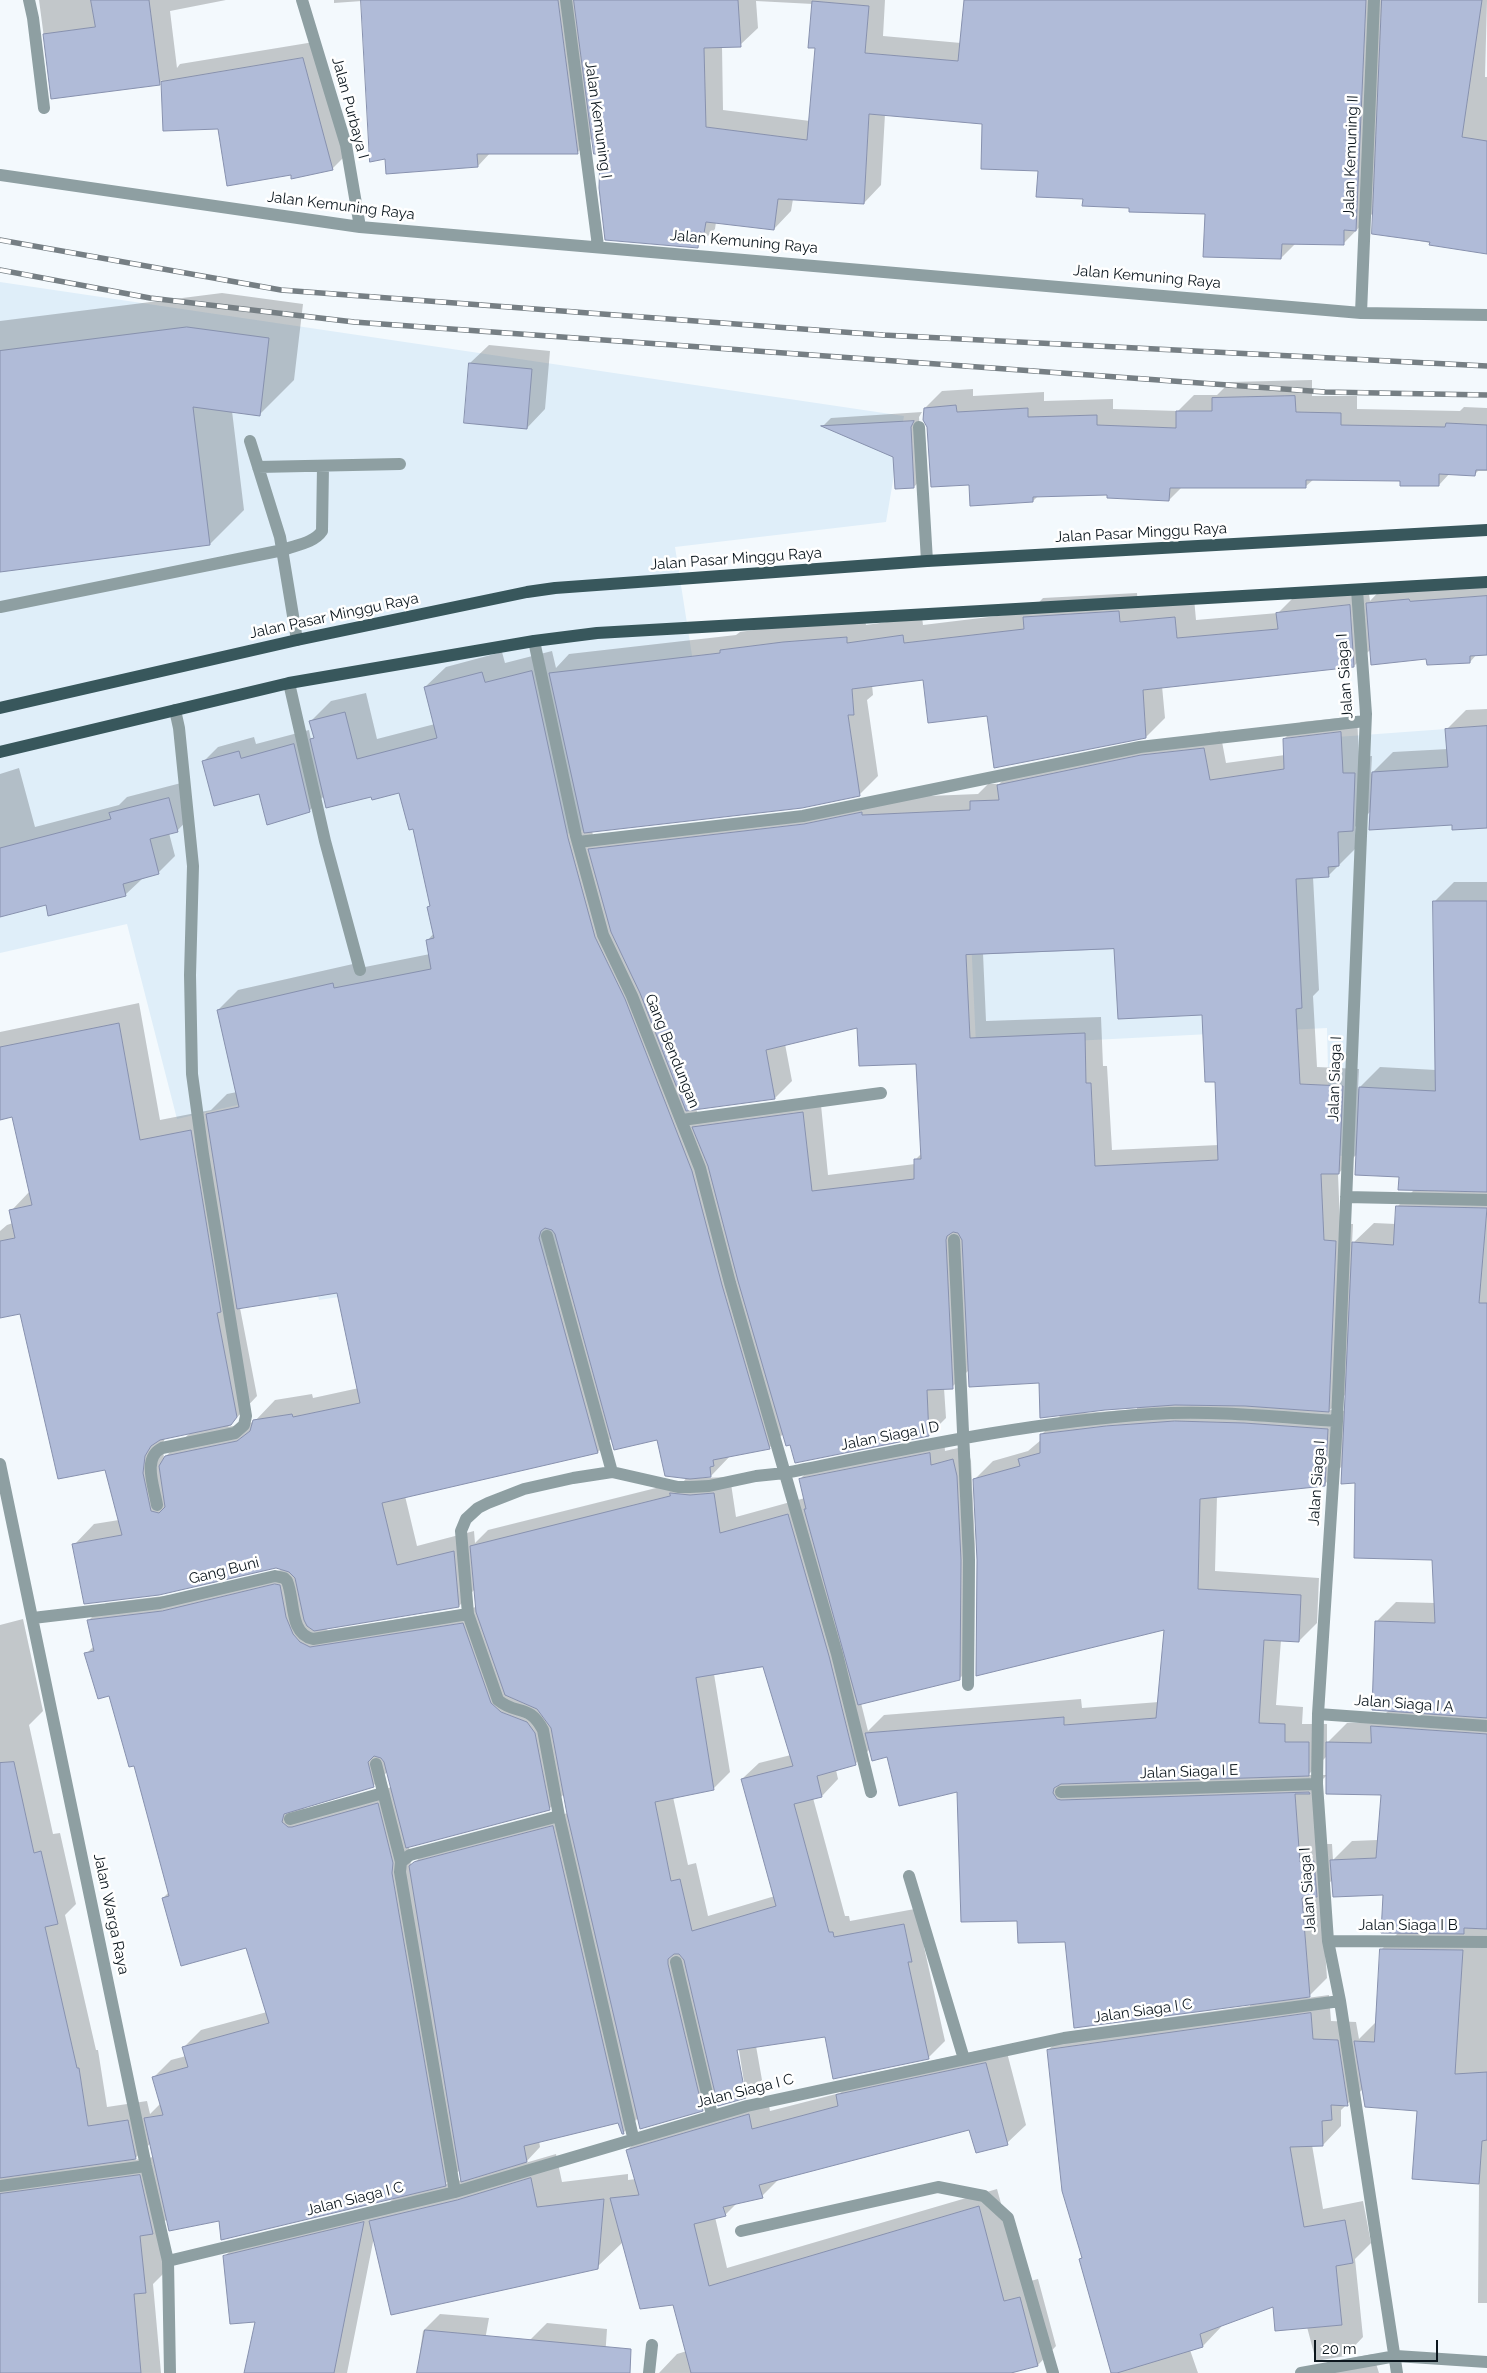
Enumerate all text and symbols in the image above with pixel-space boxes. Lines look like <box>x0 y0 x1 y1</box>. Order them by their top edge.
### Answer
street label: Jalan Purbaya I <box>328 55 372 161</box>
street label: Jalan Kemuning I <box>581 60 615 180</box>
street label: Jalan Kemuning II <box>1340 95 1362 217</box>
street label: Jalan Kemuning Raya <box>266 188 416 224</box>
street label: Jalan Kemuning Raya <box>669 227 819 257</box>
street label: Jalan Kemuning Raya <box>1072 262 1222 292</box>
street label: Jalan Pasar Minggu Raya <box>1055 520 1227 546</box>
street label: Jalan Pasar Minggu Raya <box>649 544 823 574</box>
street label: Jalan Pasar Minggu Raya <box>248 589 420 643</box>
street label: Jalan Siaga I <box>1333 633 1357 719</box>
street label: Gang Bendungan <box>641 991 703 1111</box>
street label: Jalan Siaga I <box>1325 1036 1345 1122</box>
street label: Jalan Siaga I D <box>839 1418 941 1454</box>
street label: Jalan Siaga I <box>1305 1440 1329 1526</box>
street label: Gang Buni <box>187 1554 261 1588</box>
street label: Jalan Siaga I A <box>1354 1692 1454 1716</box>
street label: Jalan Siaga I E <box>1139 1761 1239 1783</box>
street label: Jalan Siaga I <box>1296 1847 1320 1933</box>
street label: Jalan Warga Raya <box>89 1852 133 1976</box>
street label: Jalan Siaga I B <box>1358 1916 1458 1934</box>
street label: Jalan Siaga I C <box>1092 1995 1194 2027</box>
street label: Jalan Siaga I C <box>694 2070 796 2112</box>
street label: Jalan Siaga I C <box>304 2178 406 2220</box>
scale bar <box>1317 2330 1441 2362</box>
text: 20 m <box>1322 2340 1357 2358</box>

